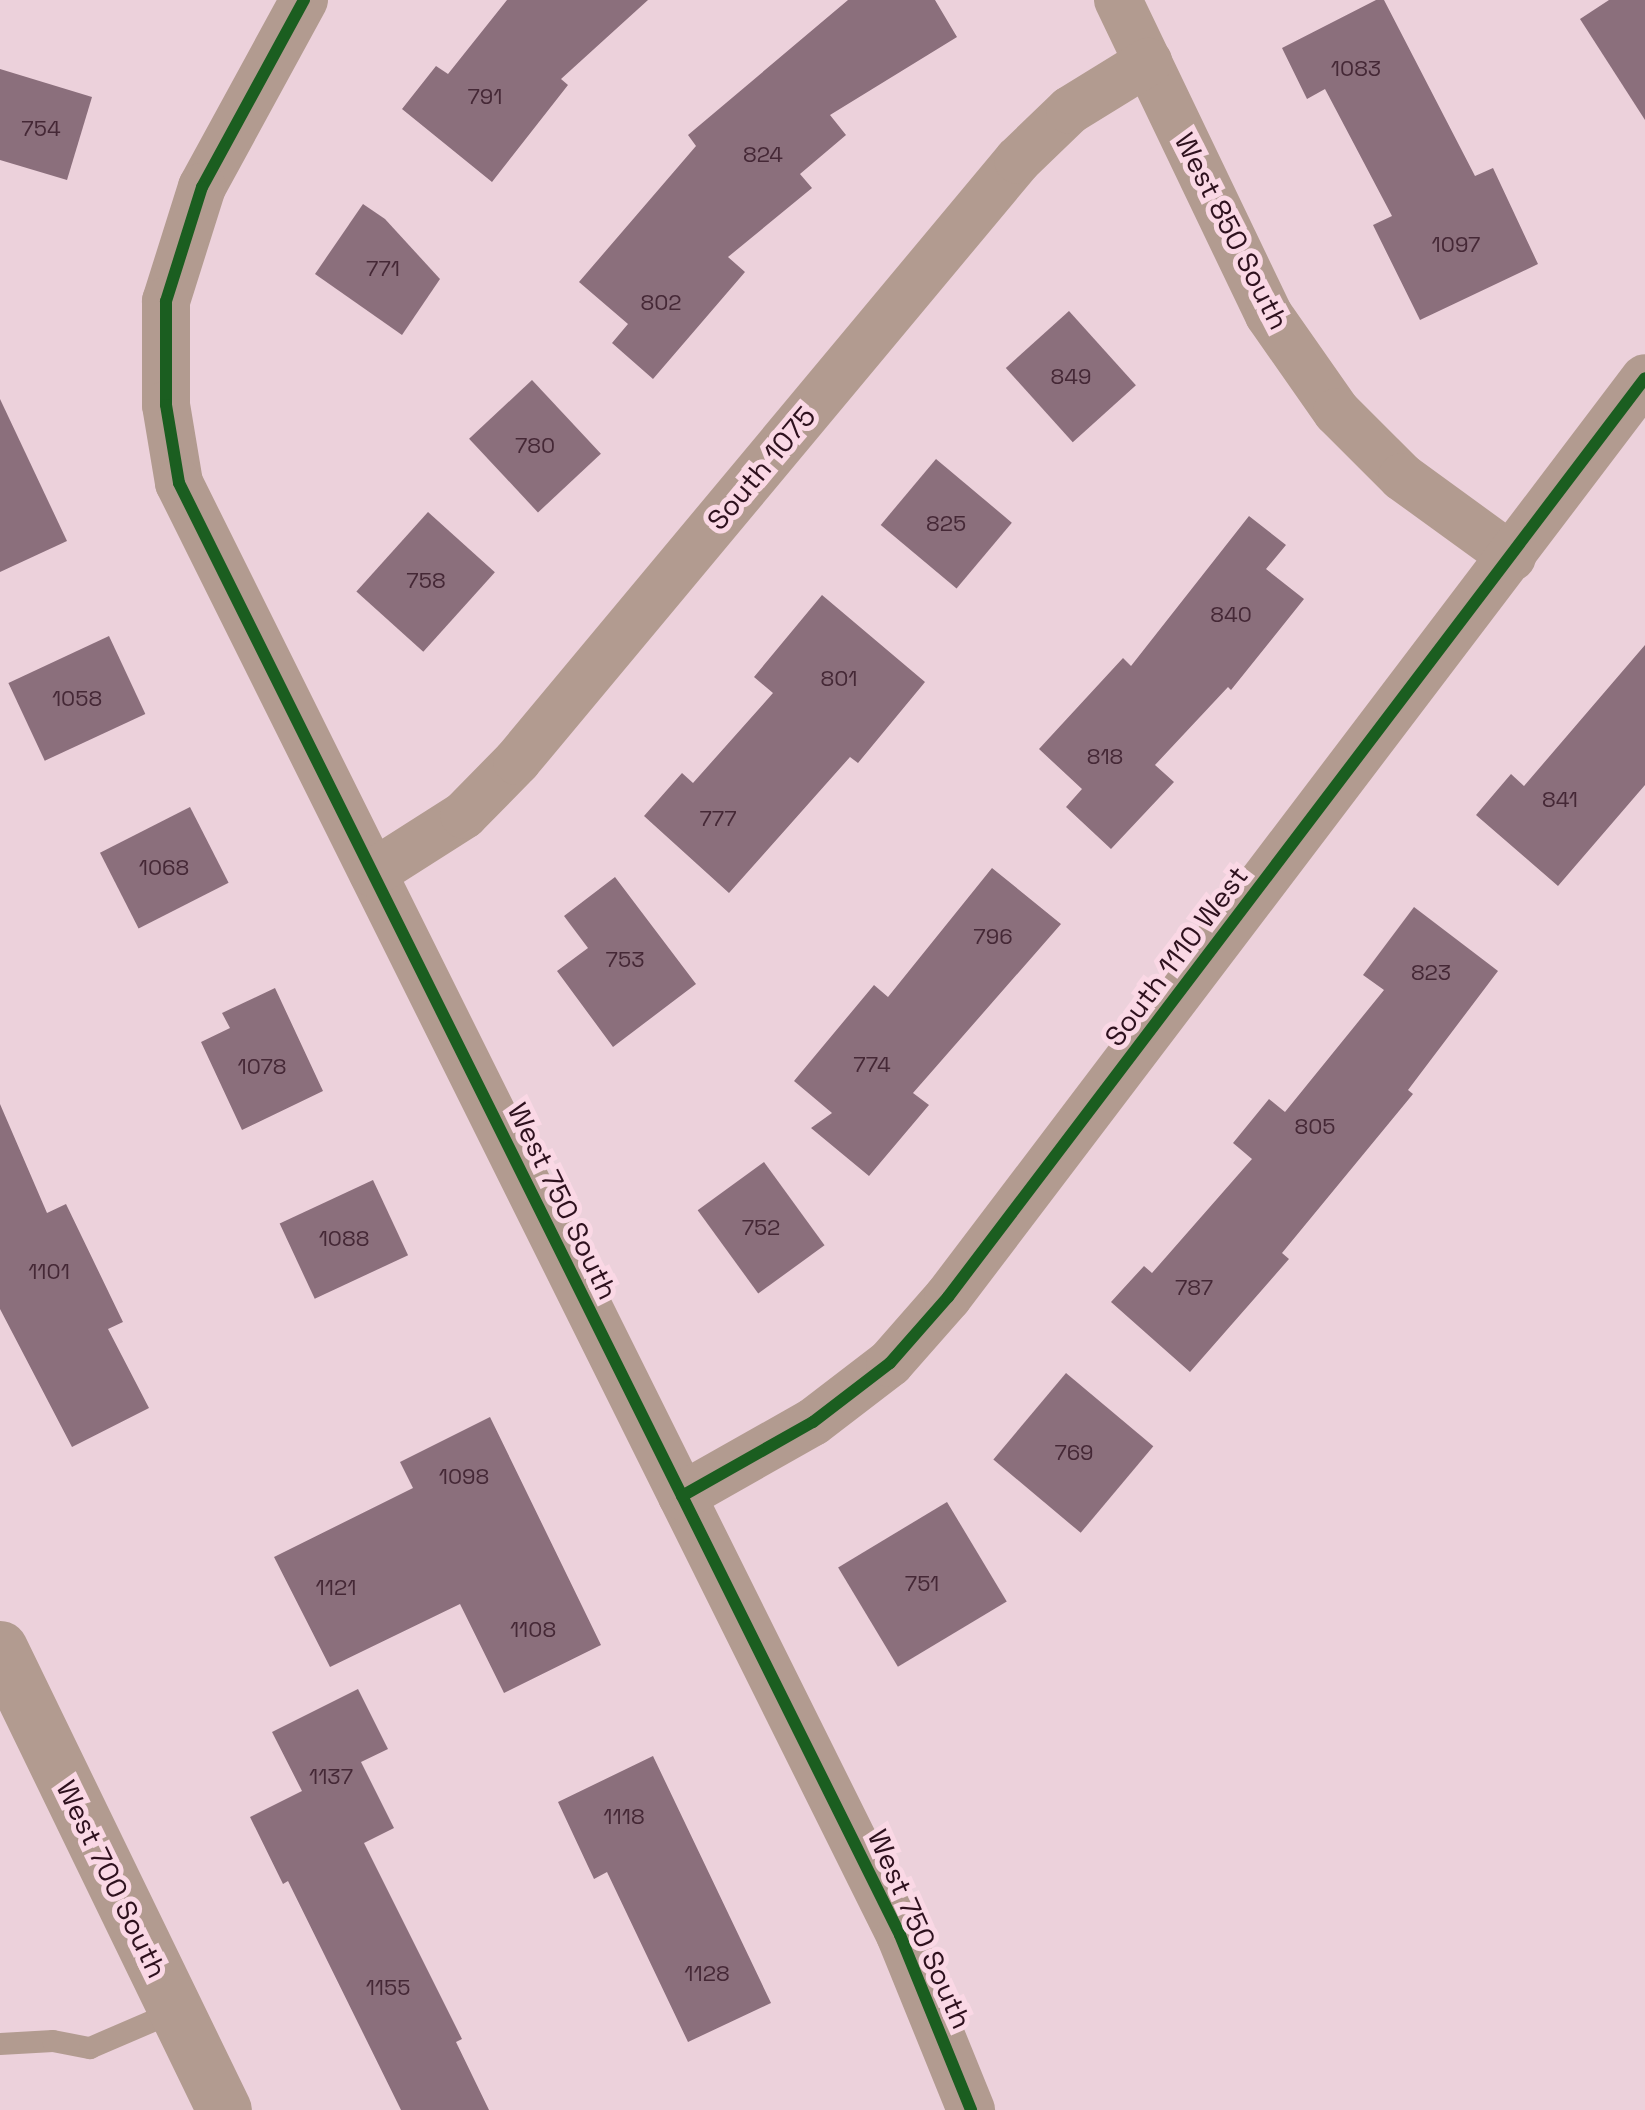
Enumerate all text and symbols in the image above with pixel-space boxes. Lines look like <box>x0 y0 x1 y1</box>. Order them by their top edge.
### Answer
house number: 1083 <box>1331 56 1381 82</box>
house number: 791 <box>467 84 503 110</box>
house number: 754 <box>21 116 61 142</box>
street label: West 850 South <box>1168 127 1296 335</box>
house number: 824 <box>743 142 783 168</box>
house number: 1097 <box>1432 232 1480 258</box>
house number: 771 <box>366 256 400 282</box>
house number: 802 <box>640 290 682 316</box>
house number: 849 <box>1051 364 1091 390</box>
street label: South 1075 <box>700 400 822 536</box>
house number: 780 <box>515 433 555 459</box>
house number: 825 <box>926 511 966 537</box>
house number: 758 <box>406 568 446 594</box>
house number: 840 <box>1210 602 1252 628</box>
house number: 801 <box>820 666 858 692</box>
house number: 1058 <box>52 686 102 712</box>
house number: 818 <box>1087 744 1123 770</box>
house number: 841 <box>1542 787 1578 813</box>
house number: 777 <box>699 806 737 832</box>
house number: 1068 <box>139 855 189 881</box>
street label: South 1110 West <box>1097 859 1255 1053</box>
house number: 796 <box>973 924 1013 950</box>
house number: 753 <box>606 947 644 973</box>
house number: 823 <box>1411 960 1451 986</box>
house number: 774 <box>853 1052 891 1078</box>
house number: 1078 <box>238 1054 286 1080</box>
street label: West 750 South <box>501 1097 625 1305</box>
house number: 805 <box>1295 1114 1335 1140</box>
house number: 752 <box>742 1215 780 1241</box>
house number: 1088 <box>319 1226 369 1252</box>
house number: 1101 <box>28 1259 70 1285</box>
house number: 787 <box>1175 1275 1213 1301</box>
house number: 769 <box>1054 1440 1094 1466</box>
house number: 1098 <box>439 1464 489 1490</box>
house number: 751 <box>905 1571 939 1597</box>
house number: 1121 <box>316 1575 356 1601</box>
house number: 1108 <box>510 1617 556 1643</box>
house number: 1137 <box>309 1764 353 1790</box>
street label: West 700 South <box>50 1775 174 1983</box>
house number: 1118 <box>603 1804 645 1830</box>
street label: West 750 South <box>861 1824 979 2034</box>
house number: 1128 <box>684 1961 730 1987</box>
house number: 1155 <box>366 1975 410 2001</box>

